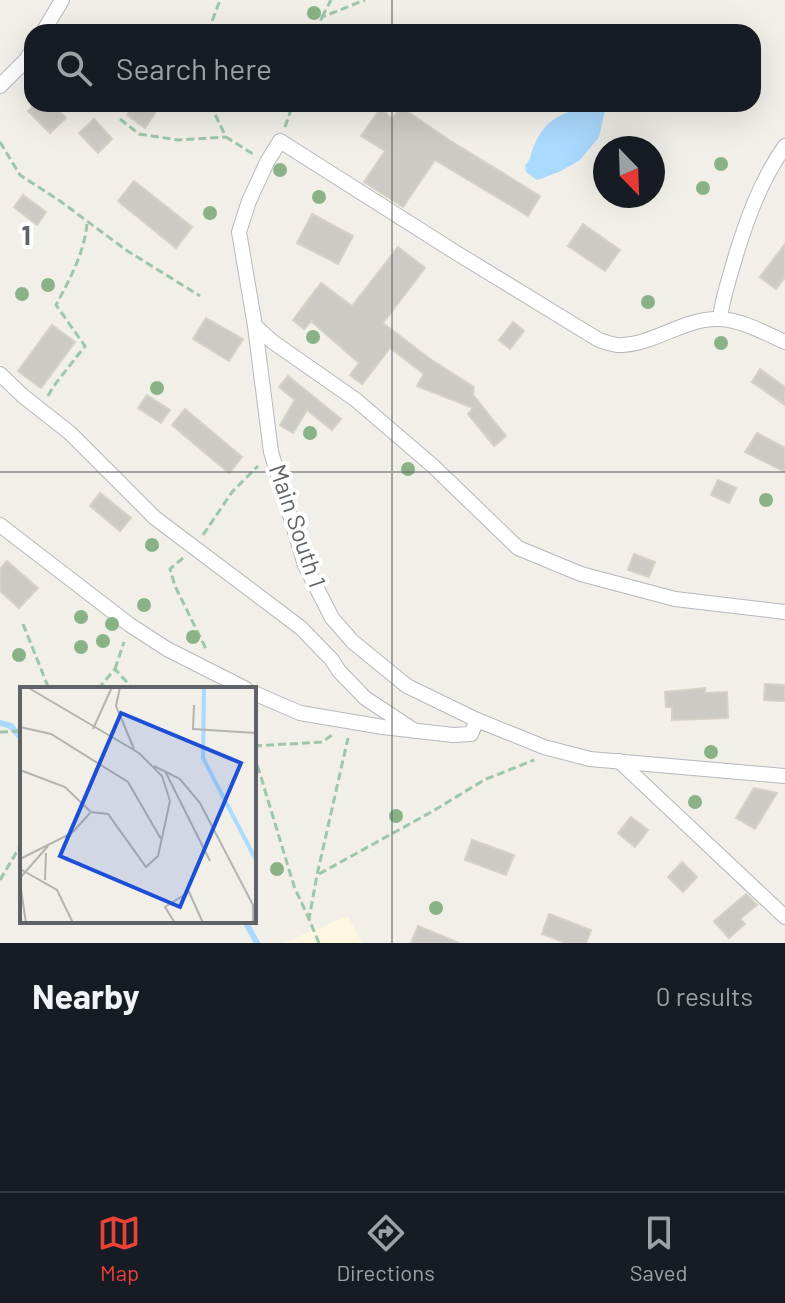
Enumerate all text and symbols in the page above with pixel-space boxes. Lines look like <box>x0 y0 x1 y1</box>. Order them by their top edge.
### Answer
search box <box>24 24 761 112</box>
icon: search <box>52 46 96 90</box>
text: Search here <box>116 50 272 86</box>
north arrow <box>593 136 665 208</box>
text: 1 <box>21 219 31 250</box>
street label: Main South 1 <box>264 460 333 591</box>
inset map <box>20 687 256 923</box>
text: Nearby <box>32 975 140 1016</box>
text: 0 results <box>656 980 753 1011</box>
tab: Map <box>97 1211 141 1285</box>
tab: Directions <box>336 1211 435 1285</box>
tab: Saved <box>630 1211 687 1285</box>

